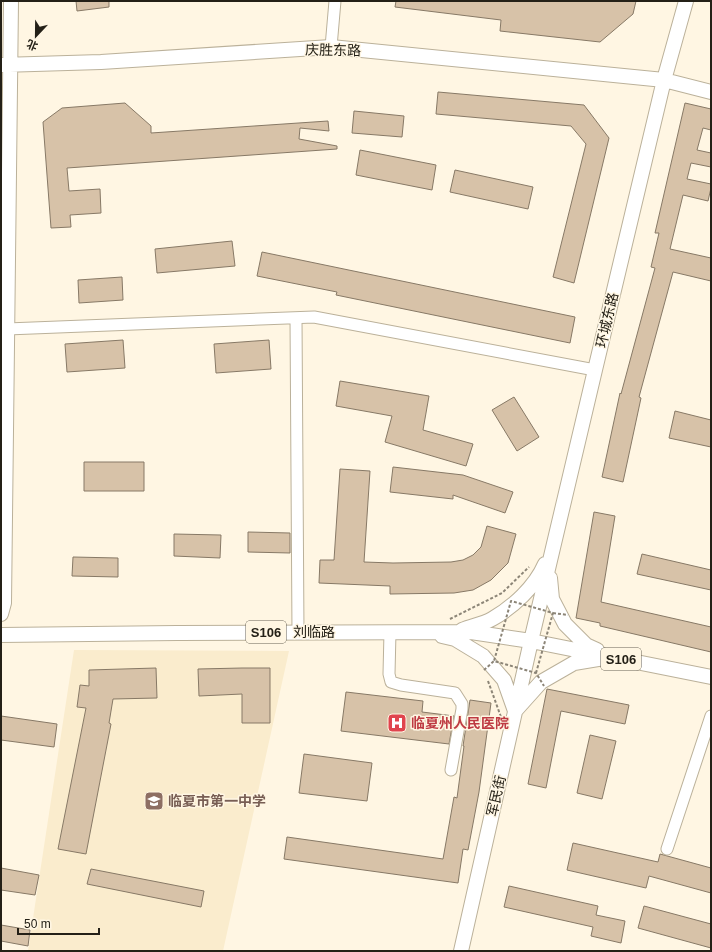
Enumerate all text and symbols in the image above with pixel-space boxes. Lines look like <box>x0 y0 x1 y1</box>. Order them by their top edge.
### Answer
north arrow <box>16 16 56 56</box>
text: 北 <box>25 38 40 53</box>
street label: 庆胜东路 <box>305 42 361 58</box>
street label: 环城东路 <box>593 291 621 349</box>
road number: S106 <box>246 621 286 643</box>
street label: 刘临路 <box>293 624 335 640</box>
road number: S106 <box>601 648 641 670</box>
hospital icon: 临夏州人民医院 <box>386 712 408 734</box>
place label: 临夏州人民医院 <box>411 715 509 731</box>
street label: 军民街 <box>483 774 509 818</box>
school or university icon: 临夏市第一中学 <box>143 790 165 812</box>
place label: 临夏市第一中学 <box>168 793 266 809</box>
scale bar <box>18 910 99 936</box>
text: 50 m <box>24 917 51 931</box>

